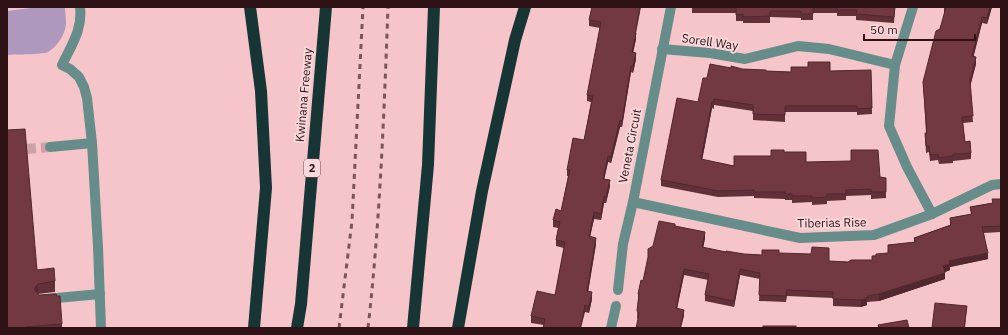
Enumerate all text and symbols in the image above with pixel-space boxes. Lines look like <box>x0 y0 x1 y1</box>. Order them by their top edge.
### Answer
scale bar <box>864 16 975 42</box>
text: 50 m <box>870 22 898 37</box>
street label: Sorell Way <box>681 30 739 53</box>
street label: Kwinana Freeway <box>292 47 315 143</box>
street label: Veneta Circuit <box>615 108 644 184</box>
road number: 2 <box>304 159 320 177</box>
street label: Tiberias Rise <box>797 214 867 231</box>

